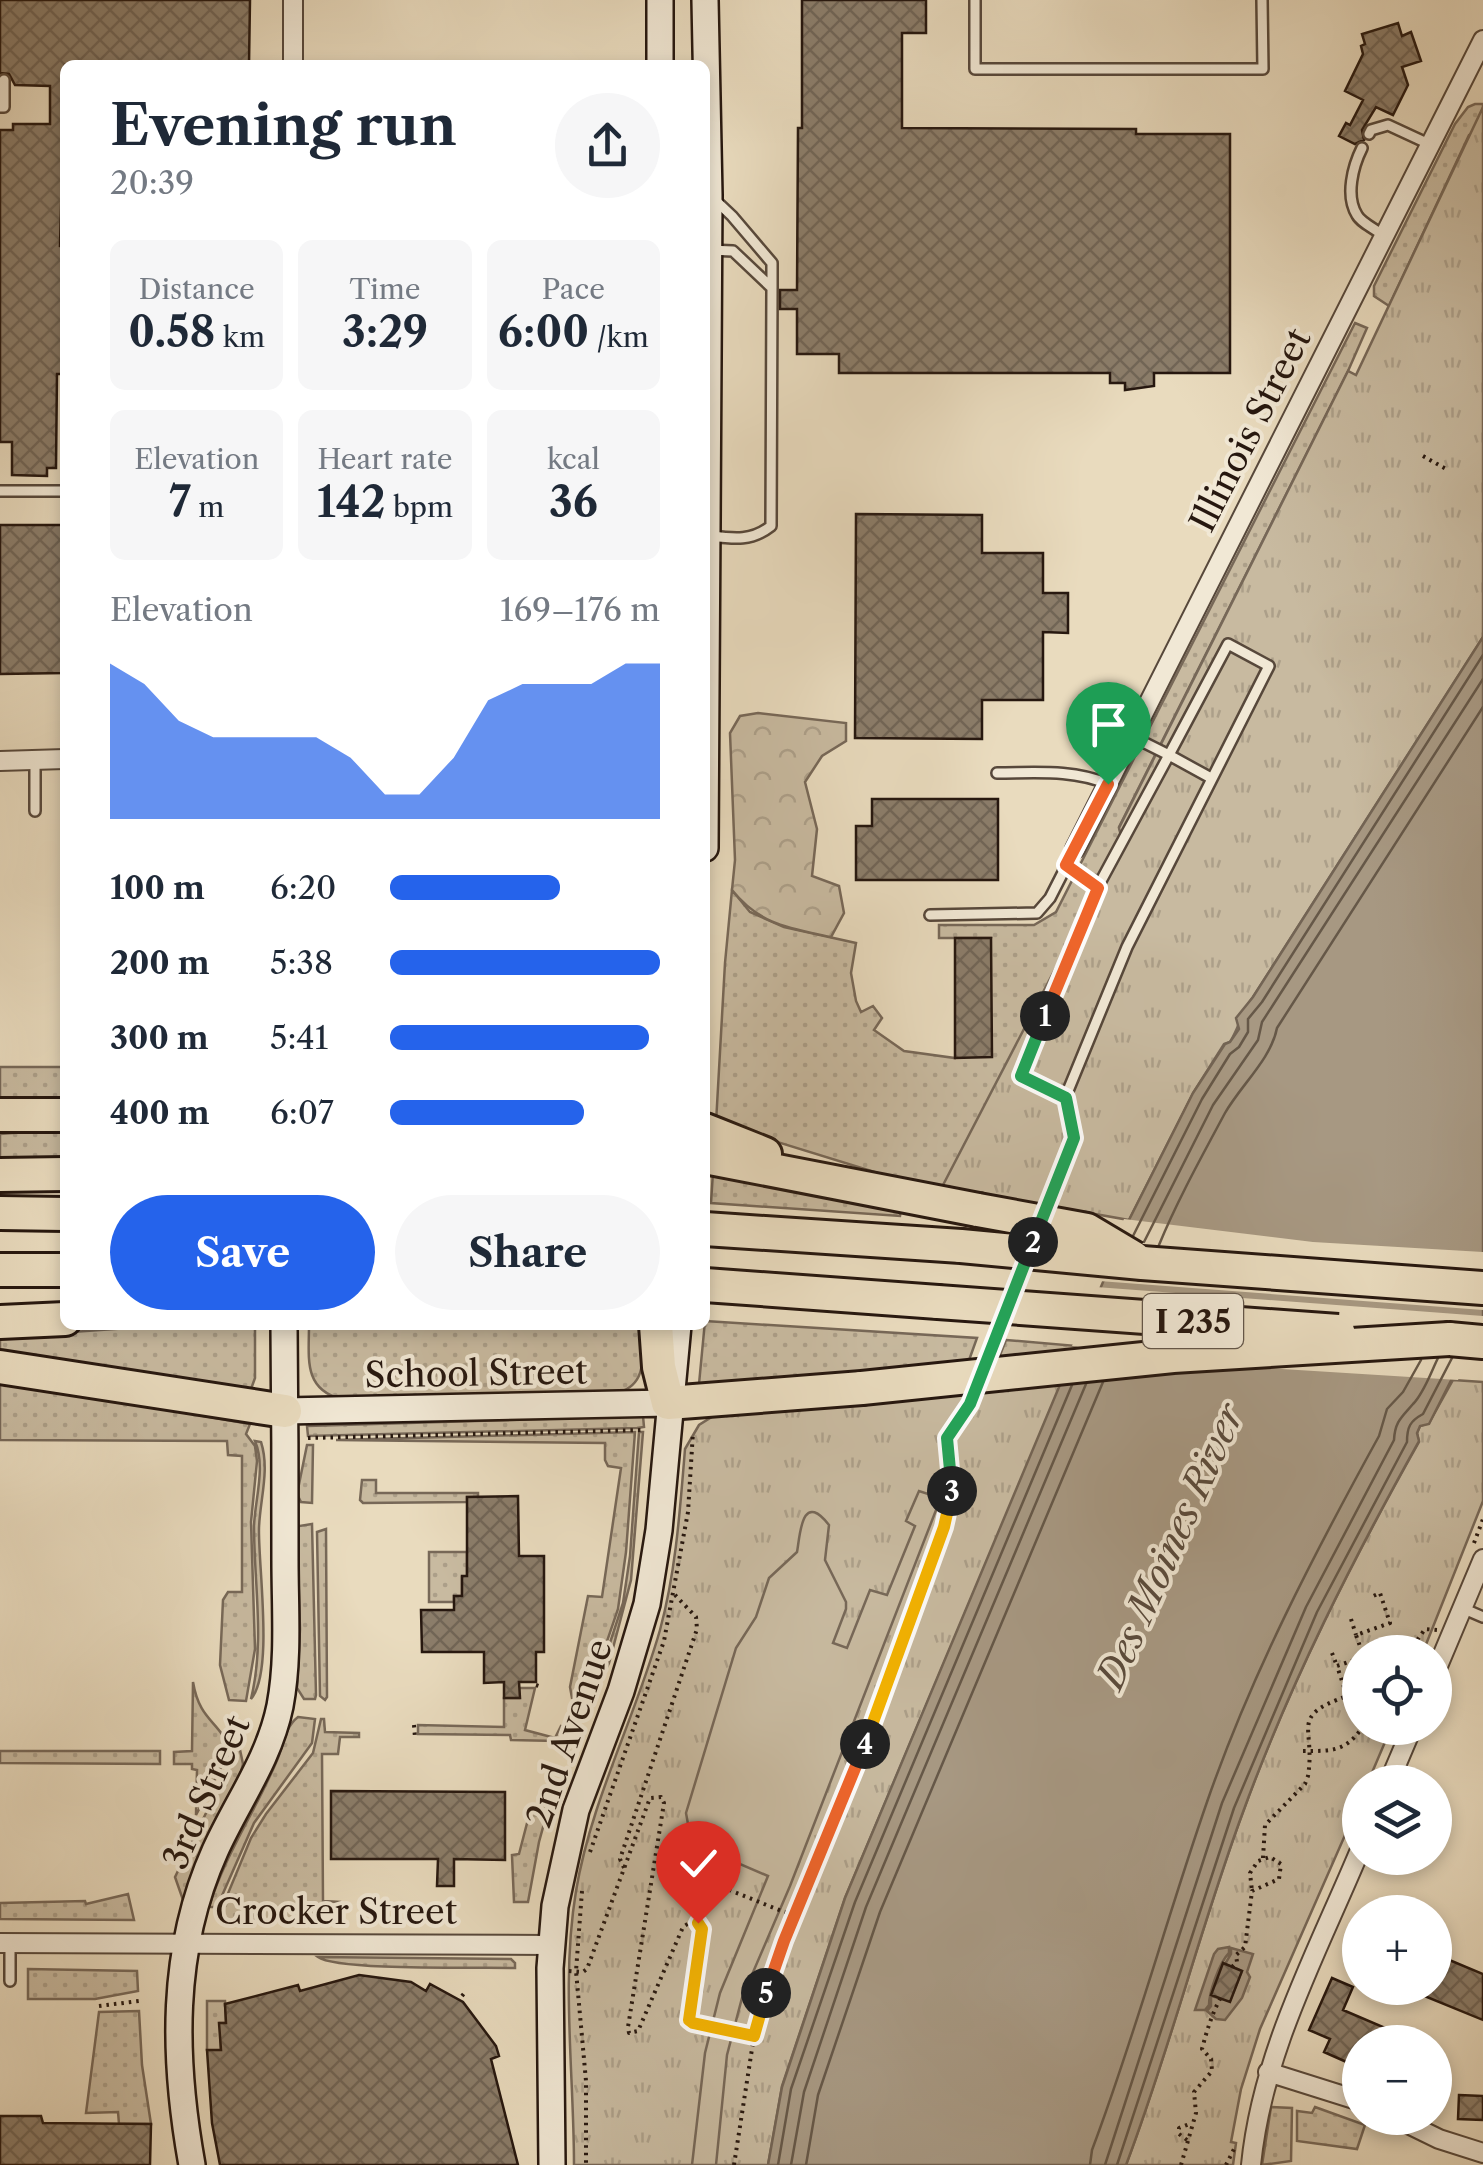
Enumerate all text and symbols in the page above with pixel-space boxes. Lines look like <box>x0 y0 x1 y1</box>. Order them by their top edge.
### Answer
text: Evening run <box>110 92 457 159</box>
button: share <box>555 93 660 198</box>
text: 20:39 <box>110 163 194 202</box>
text: Distance <box>139 272 255 306</box>
text: Time <box>350 272 420 306</box>
text: Pace <box>542 272 605 306</box>
text: 0.58 <box>128 306 215 358</box>
text: 3:29 <box>342 306 428 358</box>
text: 6:00 <box>498 306 589 358</box>
text: km <box>215 320 265 354</box>
text: /km <box>589 320 649 354</box>
street label: Illinois Street <box>1180 321 1320 539</box>
text: Elevation <box>134 442 259 476</box>
text: Heart rate <box>318 442 452 476</box>
text: kcal <box>547 442 600 476</box>
text: 7 <box>169 476 191 528</box>
text: 142 <box>317 476 385 528</box>
text: 36 <box>549 476 598 528</box>
text: m <box>191 490 224 524</box>
text: bpm <box>385 490 453 524</box>
text: Elevation <box>110 590 253 629</box>
text: 169–176 m <box>500 590 660 629</box>
pin <box>1066 682 1151 785</box>
icon: arrive <box>1081 697 1136 752</box>
text: 100 m <box>110 868 205 907</box>
text: 6:20 <box>270 868 336 907</box>
text: 200 m <box>110 943 210 982</box>
text: 5:38 <box>270 943 333 982</box>
pin: 1 <box>1020 991 1070 1041</box>
text: 1 <box>1039 999 1051 1033</box>
text: 300 m <box>110 1018 209 1057</box>
text: 5:41 <box>270 1018 328 1057</box>
text: 400 m <box>110 1093 210 1132</box>
text: 6:07 <box>270 1093 334 1132</box>
button: Save <box>110 1195 375 1310</box>
button: Share <box>395 1195 660 1310</box>
pin: 2 <box>1008 1217 1058 1267</box>
text: 2 <box>1025 1225 1041 1259</box>
road number: I 235 <box>1143 1294 1243 1348</box>
street label: School Street <box>364 1350 589 1396</box>
water label: Des Moines River <box>1085 1394 1255 1698</box>
pin: 3 <box>927 1466 977 1516</box>
text: 3 <box>944 1474 960 1508</box>
street label: 2nd Avenue <box>517 1633 621 1833</box>
map controls <box>1342 1635 1452 2135</box>
button: locate <box>1342 1635 1452 1745</box>
street label: 3rd Street <box>153 1708 259 1875</box>
pin: 4 <box>840 1719 890 1769</box>
text: 4 <box>857 1727 873 1761</box>
button: layers <box>1342 1765 1452 1875</box>
pin <box>656 1821 741 1924</box>
icon: check <box>671 1836 726 1891</box>
street label: Crocker Street <box>215 1890 458 1933</box>
button: + <box>1342 1895 1452 2005</box>
pin: 5 <box>741 1968 791 2018</box>
text: 5 <box>758 1976 774 2010</box>
button: − <box>1342 2025 1452 2135</box>

